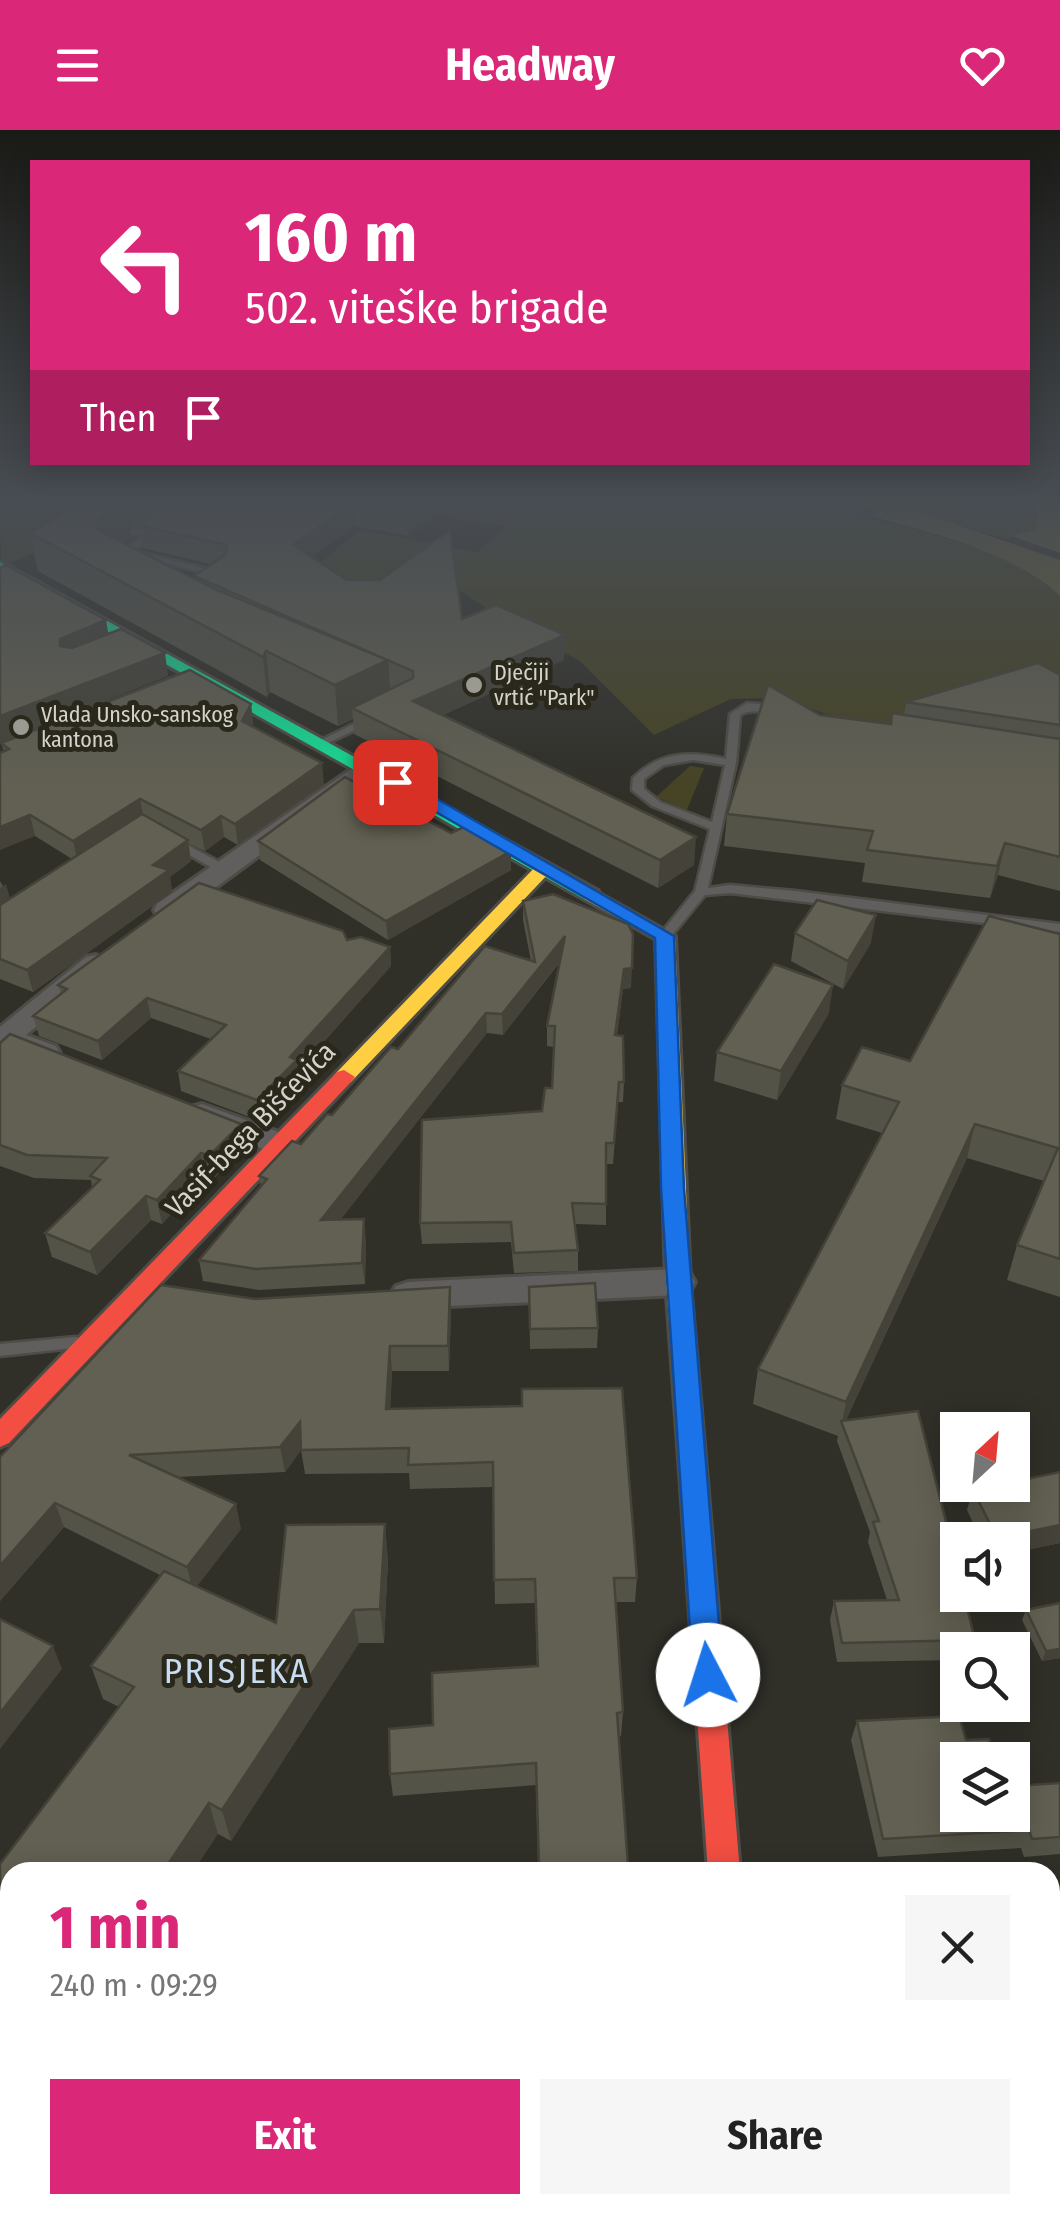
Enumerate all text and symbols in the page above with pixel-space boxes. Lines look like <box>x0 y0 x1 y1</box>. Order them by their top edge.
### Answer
icon: menu <box>50 38 105 93</box>
text: Headway <box>445 38 615 92</box>
icon: heart <box>955 38 1010 93</box>
text: 160 m <box>245 196 417 280</box>
icon: left <box>80 200 210 330</box>
text: 502. viteške brigade <box>245 281 608 335</box>
icon: arrive <box>176 390 231 445</box>
text: Then <box>80 395 156 441</box>
place label: Dječiji vrtić "Park" <box>494 659 595 711</box>
marker: Dječiji vrtić "Park" <box>463 674 485 696</box>
place label: Vlada Unsko-sanskog kantona <box>41 701 234 753</box>
marker: Vlada Unsko-sanskog kantona <box>10 716 32 738</box>
pin <box>353 740 438 825</box>
icon: arrive <box>368 755 423 810</box>
street label: Vasif-bega Bišćevića <box>159 1035 342 1224</box>
north arrow <box>940 1412 1030 1502</box>
map controls <box>940 1412 1030 1832</box>
button: sound <box>940 1522 1030 1612</box>
position arrow <box>656 1623 760 1727</box>
button: search <box>940 1632 1030 1722</box>
district label: PRISJEKA <box>164 1650 310 1692</box>
button: layers <box>940 1742 1030 1832</box>
text: 1 min <box>50 1892 181 1964</box>
button: close <box>905 1895 1010 2000</box>
text: 240 m · 09:29 <box>50 1966 218 2004</box>
button: Exit <box>50 2079 520 2194</box>
button: Share <box>540 2079 1010 2194</box>

